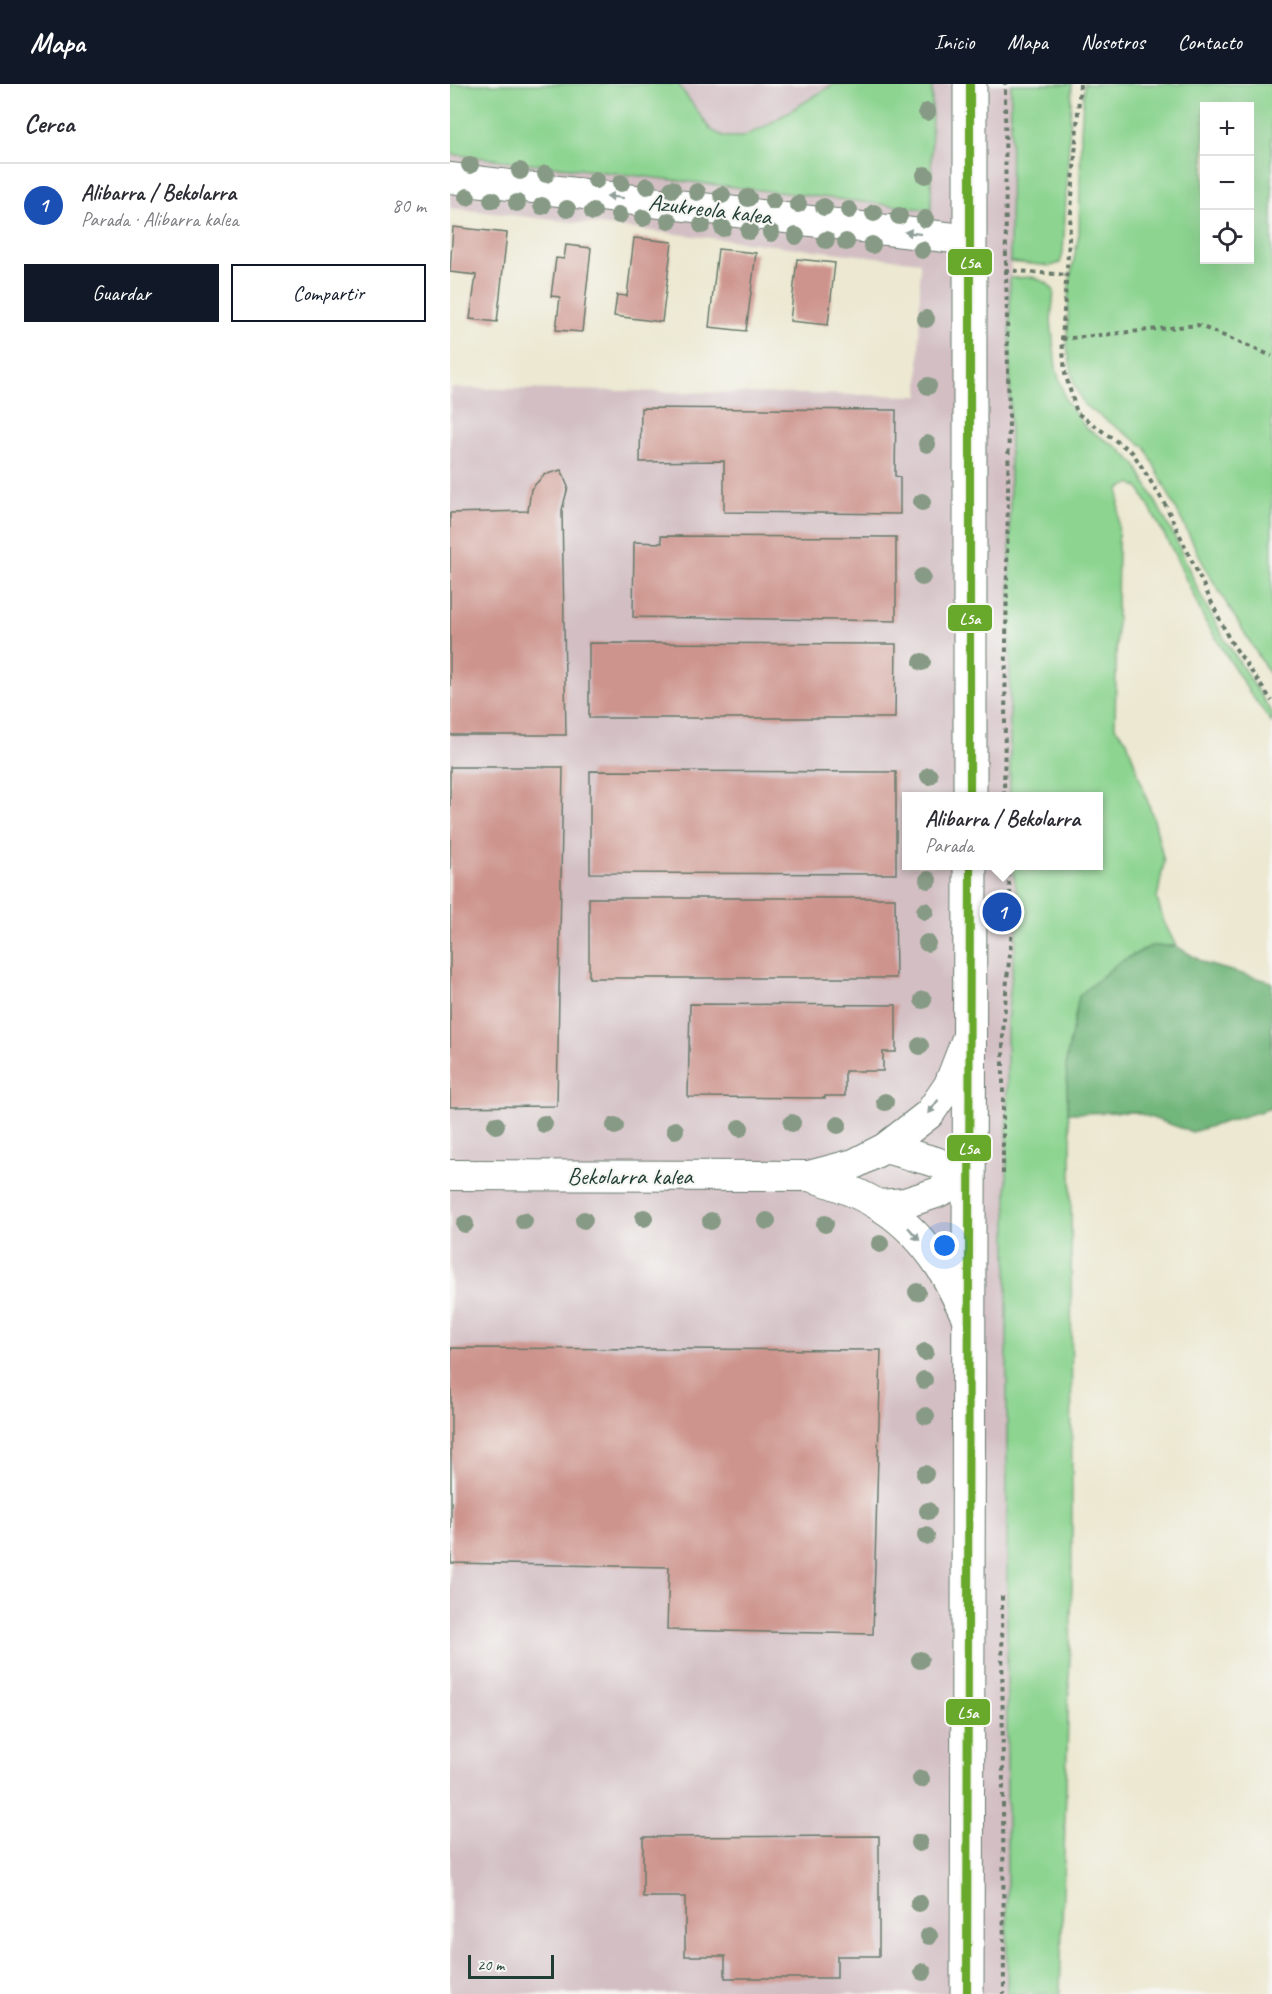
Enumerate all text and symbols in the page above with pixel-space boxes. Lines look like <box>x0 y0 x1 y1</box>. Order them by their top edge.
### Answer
text: Mapa <box>30 25 85 60</box>
text: Inicio <box>934 29 974 55</box>
text: Mapa <box>1007 29 1048 55</box>
text: Nosotros <box>1081 29 1145 55</box>
text: Contacto <box>1178 29 1242 55</box>
map controls <box>1200 102 1254 264</box>
button: + <box>1200 102 1254 156</box>
text: Cerca <box>24 107 74 140</box>
button: − <box>1200 156 1254 210</box>
text: Alibarra / Bekolarra <box>81 179 236 207</box>
street label: Azukreola kalea <box>647 187 775 232</box>
text: 1 <box>39 193 48 218</box>
text: 80 m <box>392 193 426 218</box>
one-way arrow <box>605 193 624 202</box>
text: Parada · Alibarra kalea <box>81 207 238 232</box>
button: locate <box>1200 210 1254 264</box>
one-way arrow <box>903 228 922 238</box>
line badge: L5a <box>947 248 993 276</box>
text: L5a <box>960 253 982 273</box>
button: Guardar <box>24 264 219 322</box>
button: Compartir <box>231 264 426 322</box>
line badge: L5a <box>947 604 993 632</box>
text: L5a <box>960 609 982 629</box>
popup <box>902 792 1103 870</box>
text: Alibarra / Bekolarra <box>925 805 1080 833</box>
text: Parada <box>925 833 974 858</box>
pin: 1 <box>982 890 1022 934</box>
one-way arrow <box>927 1099 939 1115</box>
line badge: L5a <box>946 1134 992 1162</box>
text: L5a <box>959 1139 981 1159</box>
street label: Bekolarra kalea <box>567 1161 694 1191</box>
one-way arrow <box>907 1226 920 1241</box>
your location <box>930 1231 959 1260</box>
line badge: L5a <box>945 1698 991 1726</box>
text: L5a <box>958 1703 980 1723</box>
scale bar <box>468 1952 554 1980</box>
text: 20 m <box>477 1955 504 1975</box>

